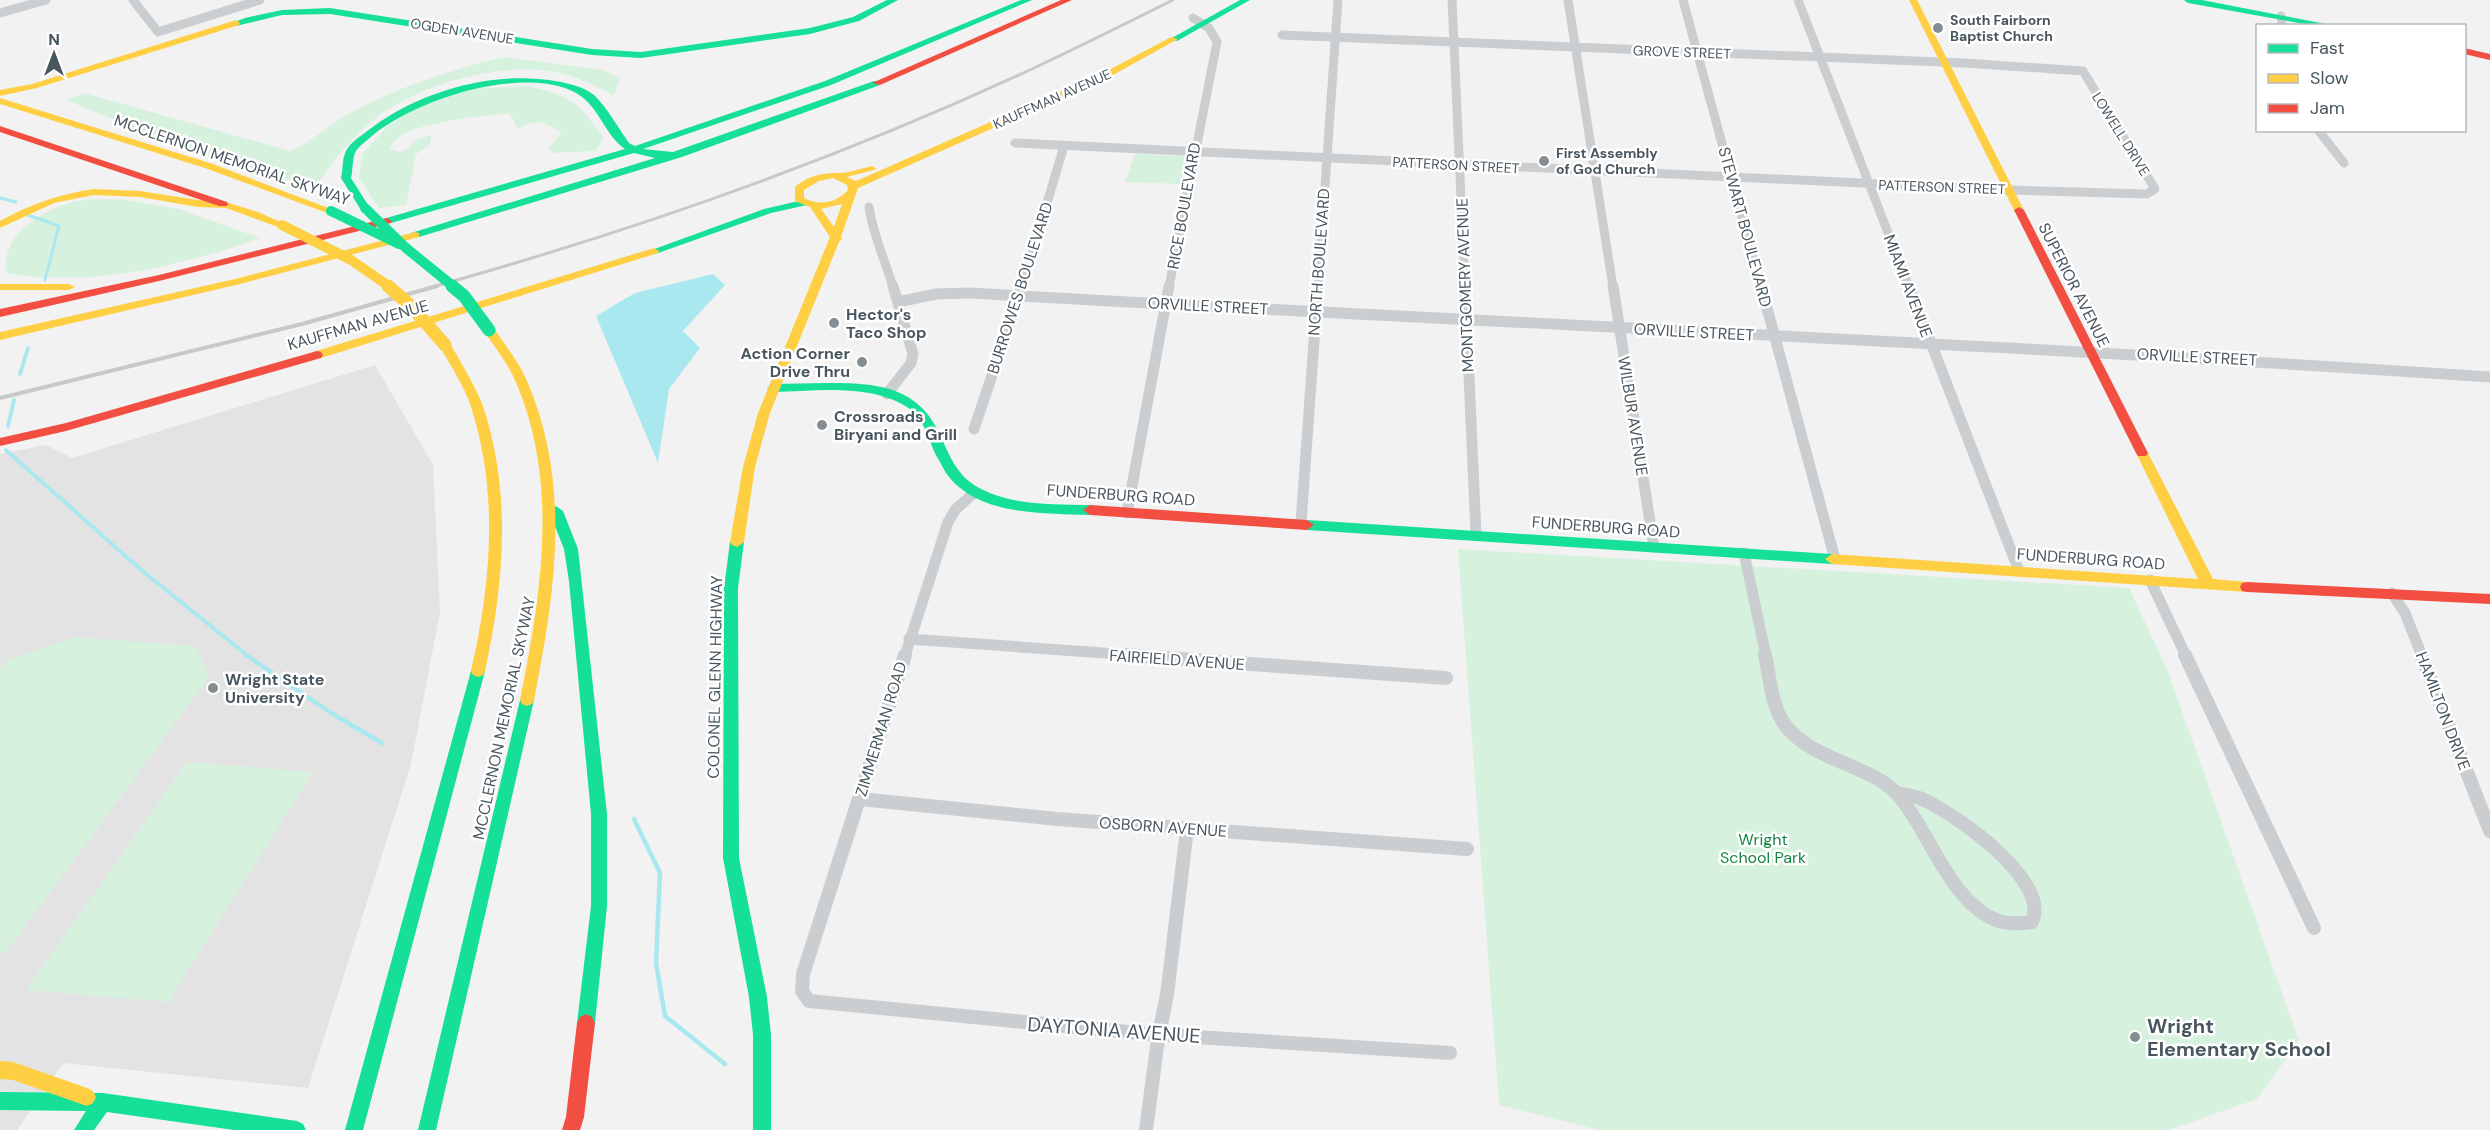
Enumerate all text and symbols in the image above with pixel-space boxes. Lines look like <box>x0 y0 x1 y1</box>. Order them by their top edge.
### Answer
place label: South Fairborn Baptist Church <box>1950 11 2053 45</box>
street label: OGDEN AVENUE <box>409 14 515 48</box>
marker: South Fairborn Baptist Church <box>1931 21 1945 35</box>
north arrow <box>24 24 84 84</box>
legend <box>2256 24 2466 132</box>
text: N <box>48 29 60 50</box>
text: Fast <box>2310 36 2345 60</box>
street label: GROVE STREET <box>1633 41 1731 63</box>
street label: KAUFFMAN AVENUE <box>990 65 1114 133</box>
text: Slow <box>2310 66 2349 90</box>
street label: LOWELL DRIVE <box>2088 89 2154 179</box>
text: Jam <box>2310 96 2345 120</box>
street label: MCCLERNON MEMORIAL SKYWAY <box>111 110 353 210</box>
street label: RICE BOULEVARD <box>1163 141 1205 271</box>
place label: First Assembly of God Church <box>1556 144 1658 178</box>
street label: STEWART BOULEVARD <box>1714 145 1776 309</box>
street label: PATTERSON STREET <box>1392 153 1520 177</box>
marker: First Assembly of God Church <box>1537 154 1551 168</box>
street label: PATTERSON STREET <box>1878 176 2006 198</box>
street label: NORTH BOULEVARD <box>1303 188 1335 336</box>
street label: MONTGOMERY AVENUE <box>1451 198 1479 372</box>
street label: BURROWES BOULEVARD <box>982 199 1058 377</box>
street label: SUPERIOR AVENUE <box>2034 219 2114 351</box>
street label: MIAMI AVENUE <box>1879 232 1937 340</box>
street label: ORVILLE STREET <box>1147 292 1269 320</box>
street label: KAUFFMAN AVENUE <box>285 295 431 355</box>
place label: Hector's Taco Shop <box>846 304 927 343</box>
marker: Hector's Taco Shop <box>827 316 841 330</box>
street label: ORVILLE STREET <box>1633 318 1755 346</box>
place label: Action Corner Drive Thru <box>741 343 850 382</box>
street label: ORVILLE STREET <box>2136 343 2258 371</box>
marker: Action Corner Drive Thru <box>855 355 869 369</box>
street label: WILBUR AVENUE <box>1613 355 1653 477</box>
place label: Crossroads Biryani and Grill <box>834 406 957 445</box>
marker: Crossroads Biryani and Grill <box>815 418 829 432</box>
street label: FUNDERBURG ROAD <box>1046 479 1196 511</box>
street label: FUNDERBURG ROAD <box>1531 511 1681 543</box>
street label: FUNDERBURG ROAD <box>2016 543 2166 575</box>
street label: COLONEL GLENN HIGHWAY <box>703 575 727 779</box>
street label: MCCLERNON MEMORIAL SKYWAY <box>468 595 540 841</box>
street label: FAIRFIELD AVENUE <box>1109 645 1245 675</box>
street label: HAMILTON DRIVE <box>2411 649 2475 773</box>
street label: ZIMMERMAN ROAD <box>850 659 912 799</box>
place label: Wright State University <box>225 669 324 708</box>
marker: Wright State University <box>206 681 220 695</box>
street label: OSBORN AVENUE <box>1098 812 1228 842</box>
park label: Wright School Park <box>1720 829 1806 868</box>
street label: DAYTONIA AVENUE <box>1027 1011 1201 1049</box>
place label: Wright Elementary School <box>2147 1013 2331 1062</box>
marker: Wright Elementary School <box>2128 1030 2142 1044</box>

